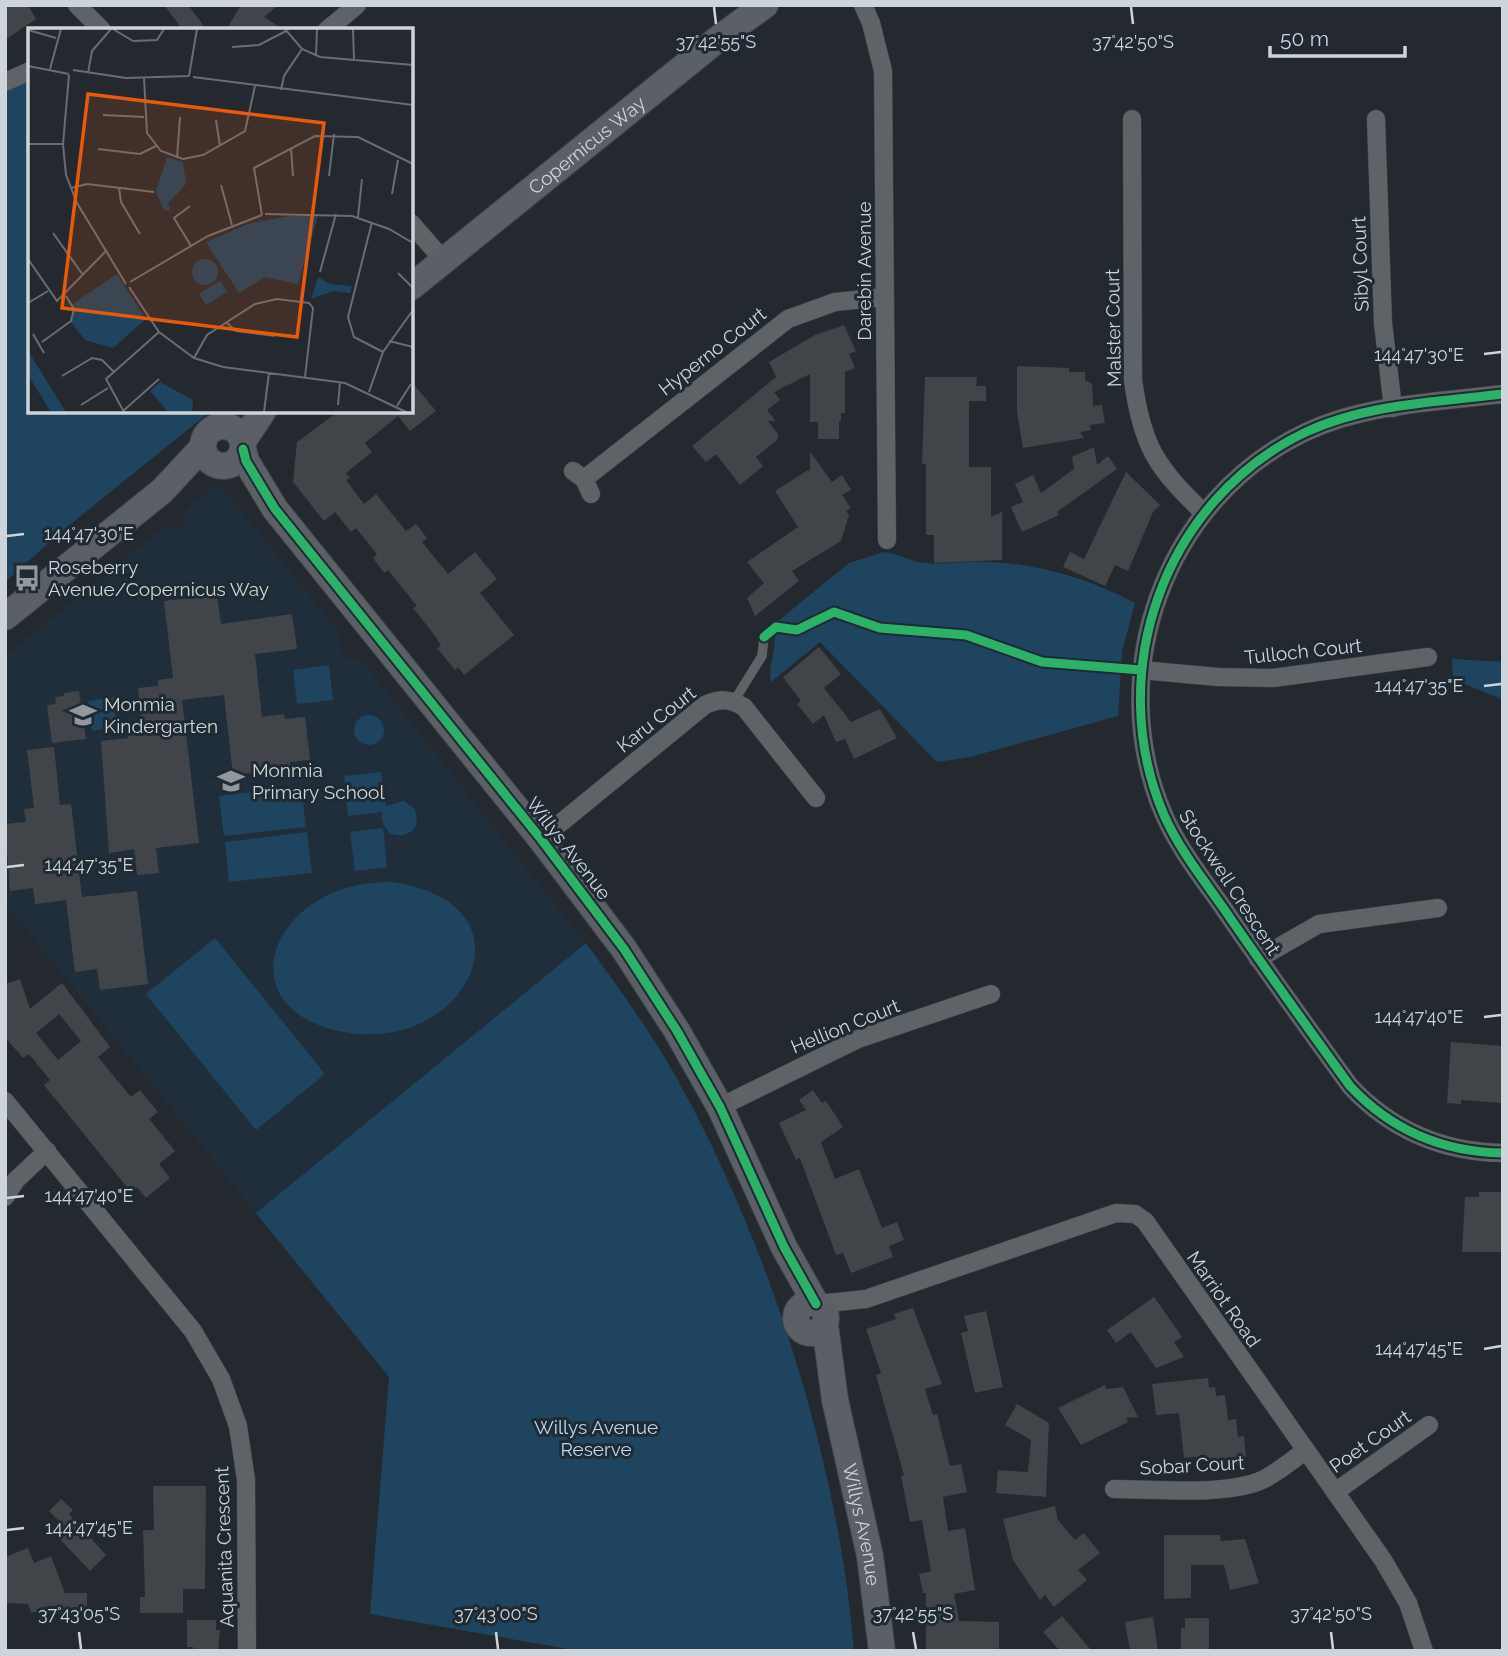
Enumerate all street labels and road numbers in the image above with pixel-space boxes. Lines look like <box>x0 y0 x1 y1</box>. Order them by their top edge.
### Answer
street label: Copernicus Way <box>524 91 650 199</box>
street label: Darebin Avenue <box>853 201 875 341</box>
street label: Sibyl Court <box>1347 215 1373 312</box>
street label: Malster Court <box>1101 268 1125 387</box>
street label: Hyperno Court <box>654 302 770 400</box>
street label: Tulloch Court <box>1243 634 1363 668</box>
street label: Karu Court <box>612 681 700 757</box>
street label: Willys Avenue <box>522 792 616 904</box>
street label: Stockwell Crescent <box>1175 805 1286 959</box>
street label: Hellion Court <box>787 994 903 1058</box>
street label: Marriot Road <box>1183 1247 1265 1351</box>
street label: Poet Court <box>1325 1405 1415 1477</box>
street label: Sobar Court <box>1139 1451 1245 1479</box>
street label: Willys Avenue <box>839 1461 885 1587</box>
street label: Aquanita Crescent <box>210 1465 238 1628</box>

